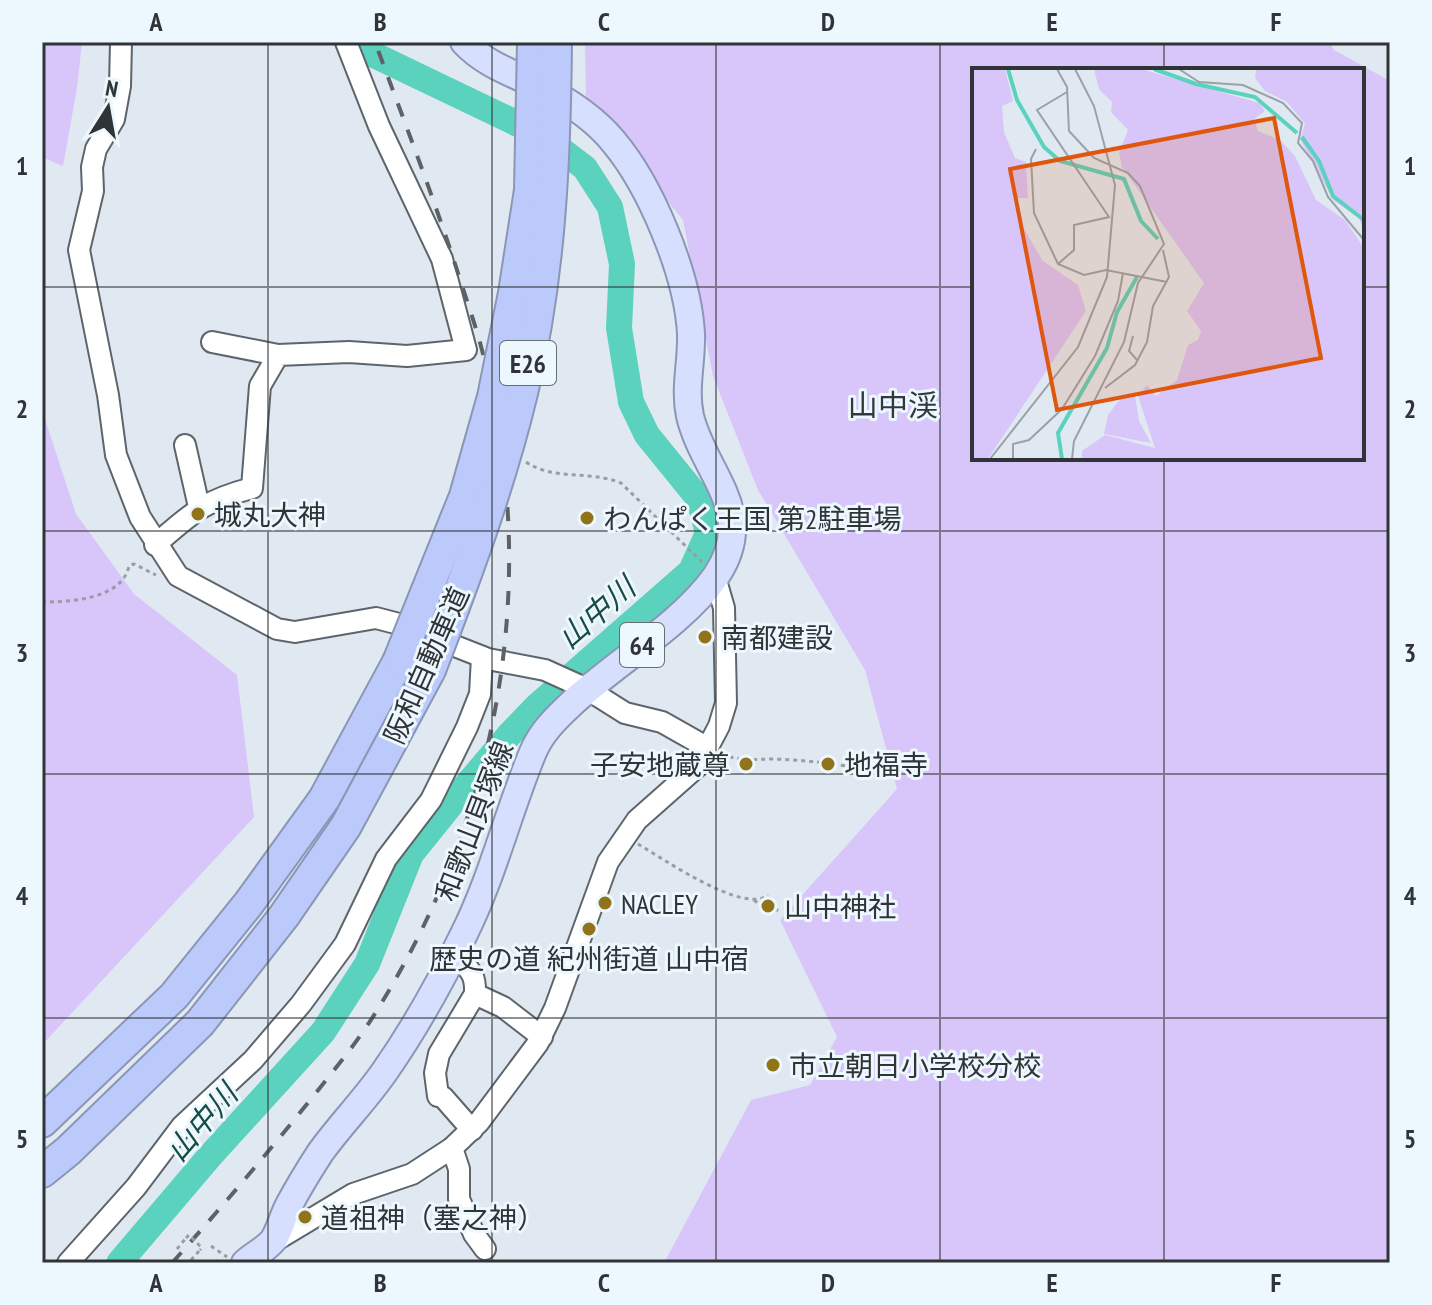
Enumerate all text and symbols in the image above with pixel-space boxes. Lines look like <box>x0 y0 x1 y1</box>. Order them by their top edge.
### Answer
text: A <box>148 5 163 38</box>
text: B <box>374 5 387 38</box>
text: C <box>598 5 610 38</box>
text: D <box>821 5 835 38</box>
text: E <box>1046 5 1058 38</box>
text: F <box>1271 5 1282 38</box>
north arrow <box>68 68 148 148</box>
inset map <box>972 68 1364 460</box>
text: N <box>103 73 120 103</box>
text: 1 <box>16 149 28 182</box>
text: 1 <box>1404 149 1416 182</box>
road number: E26 <box>500 341 556 385</box>
district label: 山中渓 <box>848 385 938 424</box>
text: 2 <box>16 392 28 425</box>
text: 2 <box>1404 392 1416 425</box>
place label: 城丸大神 <box>214 496 326 533</box>
place label: わんぱく王国 第2駐車場 <box>603 500 902 537</box>
marker: 城丸大神 <box>189 505 207 523</box>
marker: わんぱく王国 第2駐車場 <box>578 509 596 527</box>
water label: 山中川 <box>549 566 645 656</box>
street label: 阪和自動車道 <box>375 581 477 749</box>
place label: 南都建設 <box>721 619 833 656</box>
road number: 64 <box>620 623 664 667</box>
marker: 南都建設 <box>696 628 714 646</box>
text: 3 <box>16 636 28 669</box>
text: 3 <box>1404 636 1416 669</box>
street label: 和歌山貝塚線 <box>427 736 521 906</box>
place label: 子安地蔵尊 <box>590 746 730 783</box>
place label: 地福寺 <box>844 746 928 783</box>
marker: 子安地蔵尊 <box>737 755 755 773</box>
marker: 地福寺 <box>819 755 837 773</box>
text: 4 <box>16 879 29 912</box>
text: 4 <box>1404 879 1417 912</box>
place label: NACLEY <box>621 885 698 922</box>
place label: 山中神社 <box>784 888 896 925</box>
marker: NACLEY <box>596 894 614 912</box>
marker: 山中神社 <box>759 897 777 915</box>
marker: 歴史の道 紀州街道 山中宿 <box>580 920 598 938</box>
place label: 歴史の道 紀州街道 山中宿 <box>429 940 749 977</box>
place label: 市立朝日小学校分校 <box>789 1047 1041 1084</box>
marker: 市立朝日小学校分校 <box>764 1056 782 1074</box>
water label: 山中川 <box>157 1073 247 1169</box>
text: 5 <box>16 1122 28 1155</box>
text: 5 <box>1404 1122 1416 1155</box>
place label: 道祖神（塞之神） <box>321 1199 545 1236</box>
marker: 道祖神（塞之神） <box>296 1208 314 1226</box>
text: A <box>148 1266 163 1299</box>
text: B <box>374 1266 387 1299</box>
text: C <box>598 1266 610 1299</box>
text: D <box>821 1266 835 1299</box>
text: E <box>1046 1266 1058 1299</box>
text: F <box>1271 1266 1282 1299</box>

